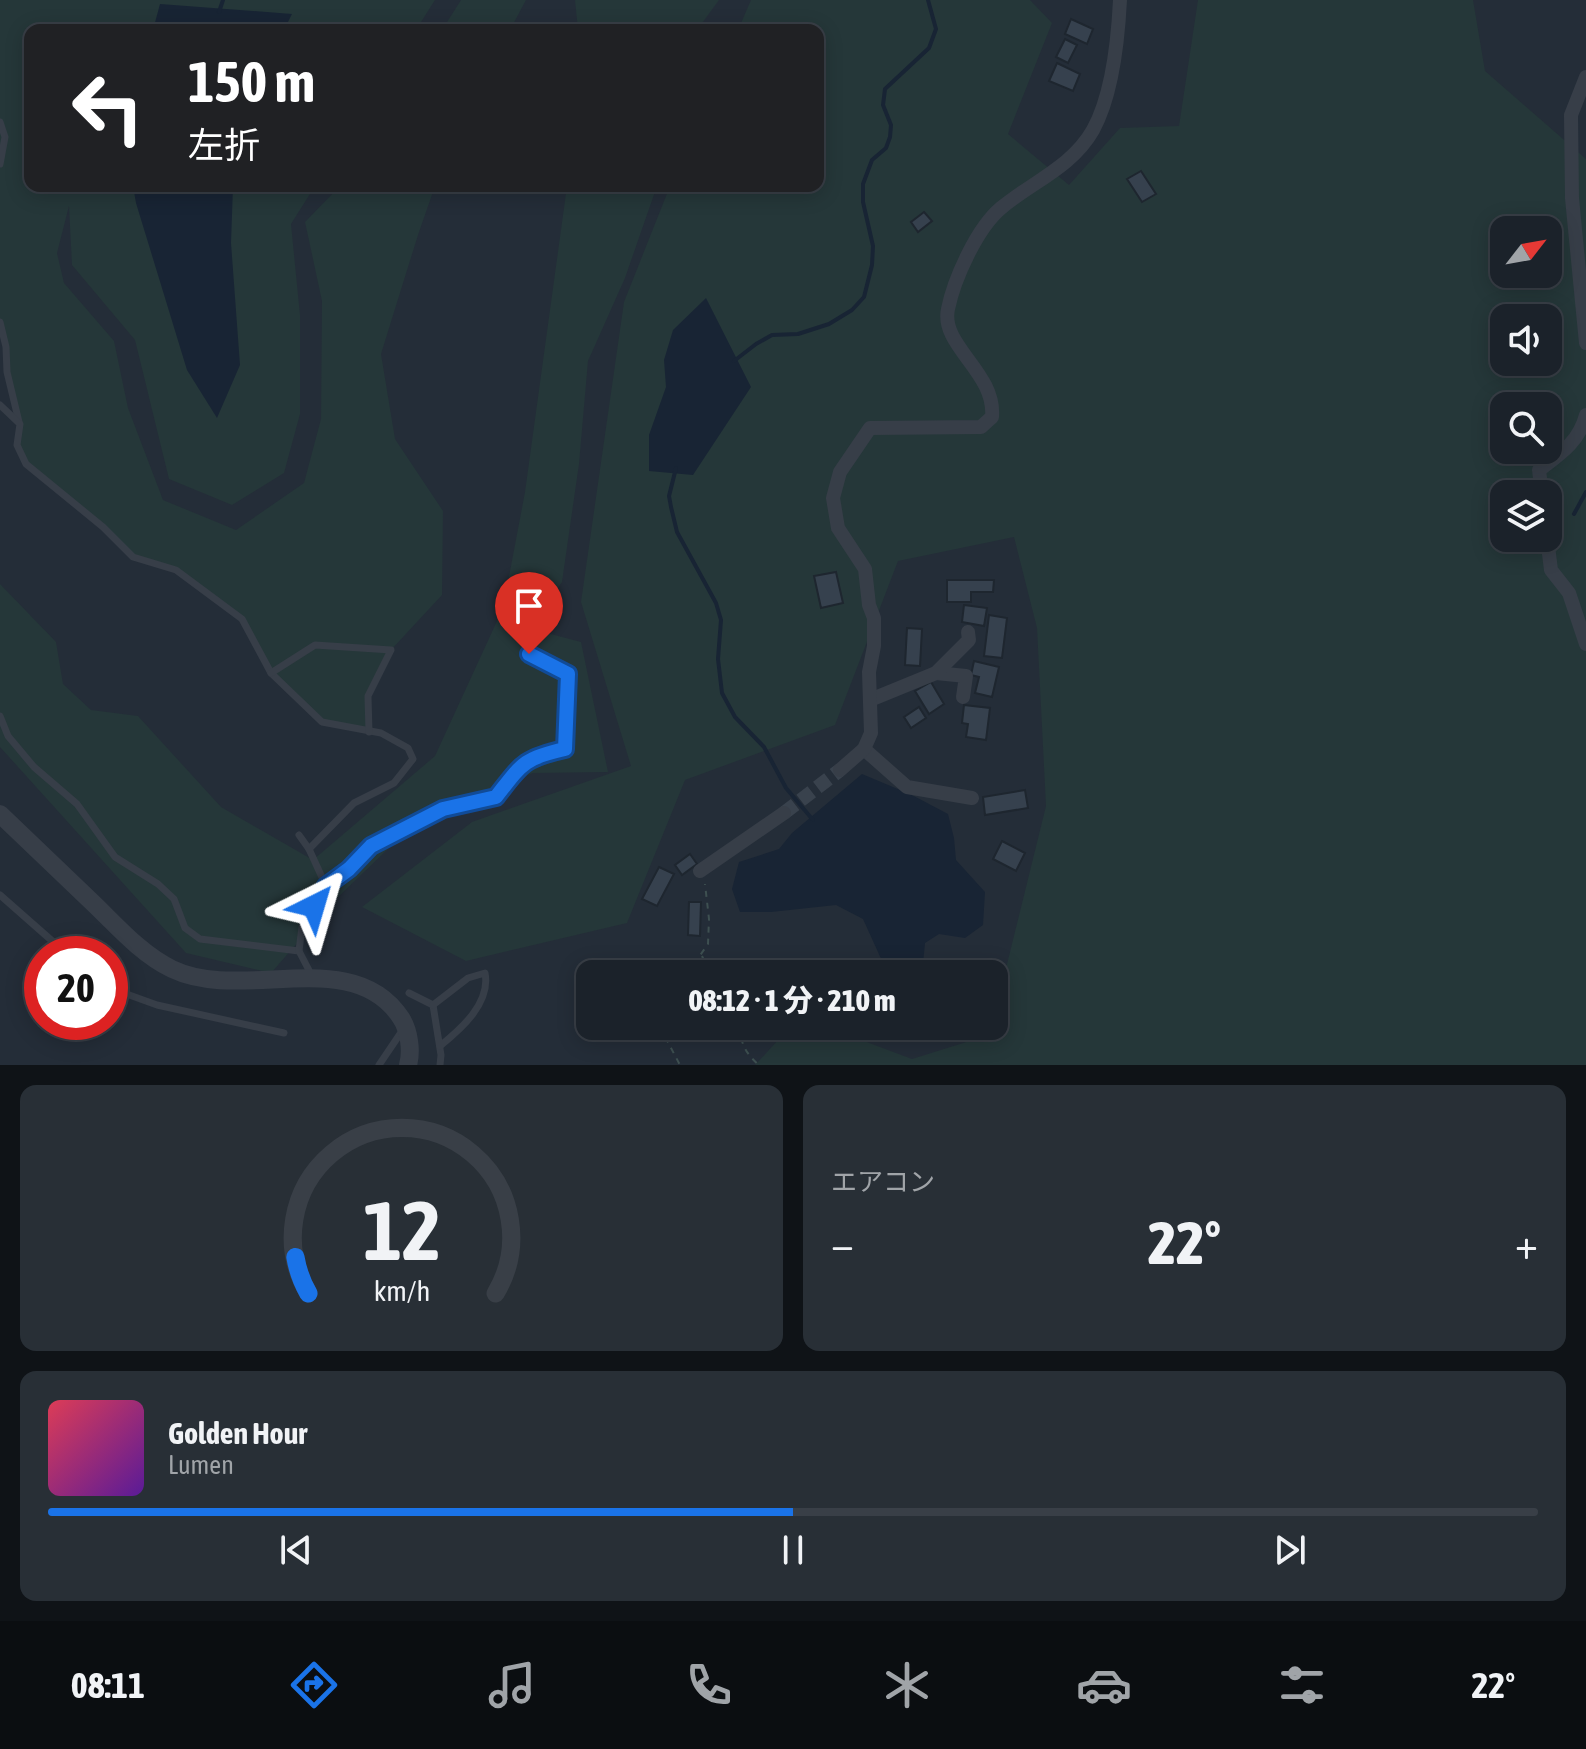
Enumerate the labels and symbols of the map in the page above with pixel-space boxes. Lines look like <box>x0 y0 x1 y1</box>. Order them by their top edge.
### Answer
north arrow <box>1490 216 1562 288</box>
pin <box>495 572 563 654</box>
position arrow <box>272 864 356 948</box>
speed limit sign: 20 <box>24 936 128 1040</box>

